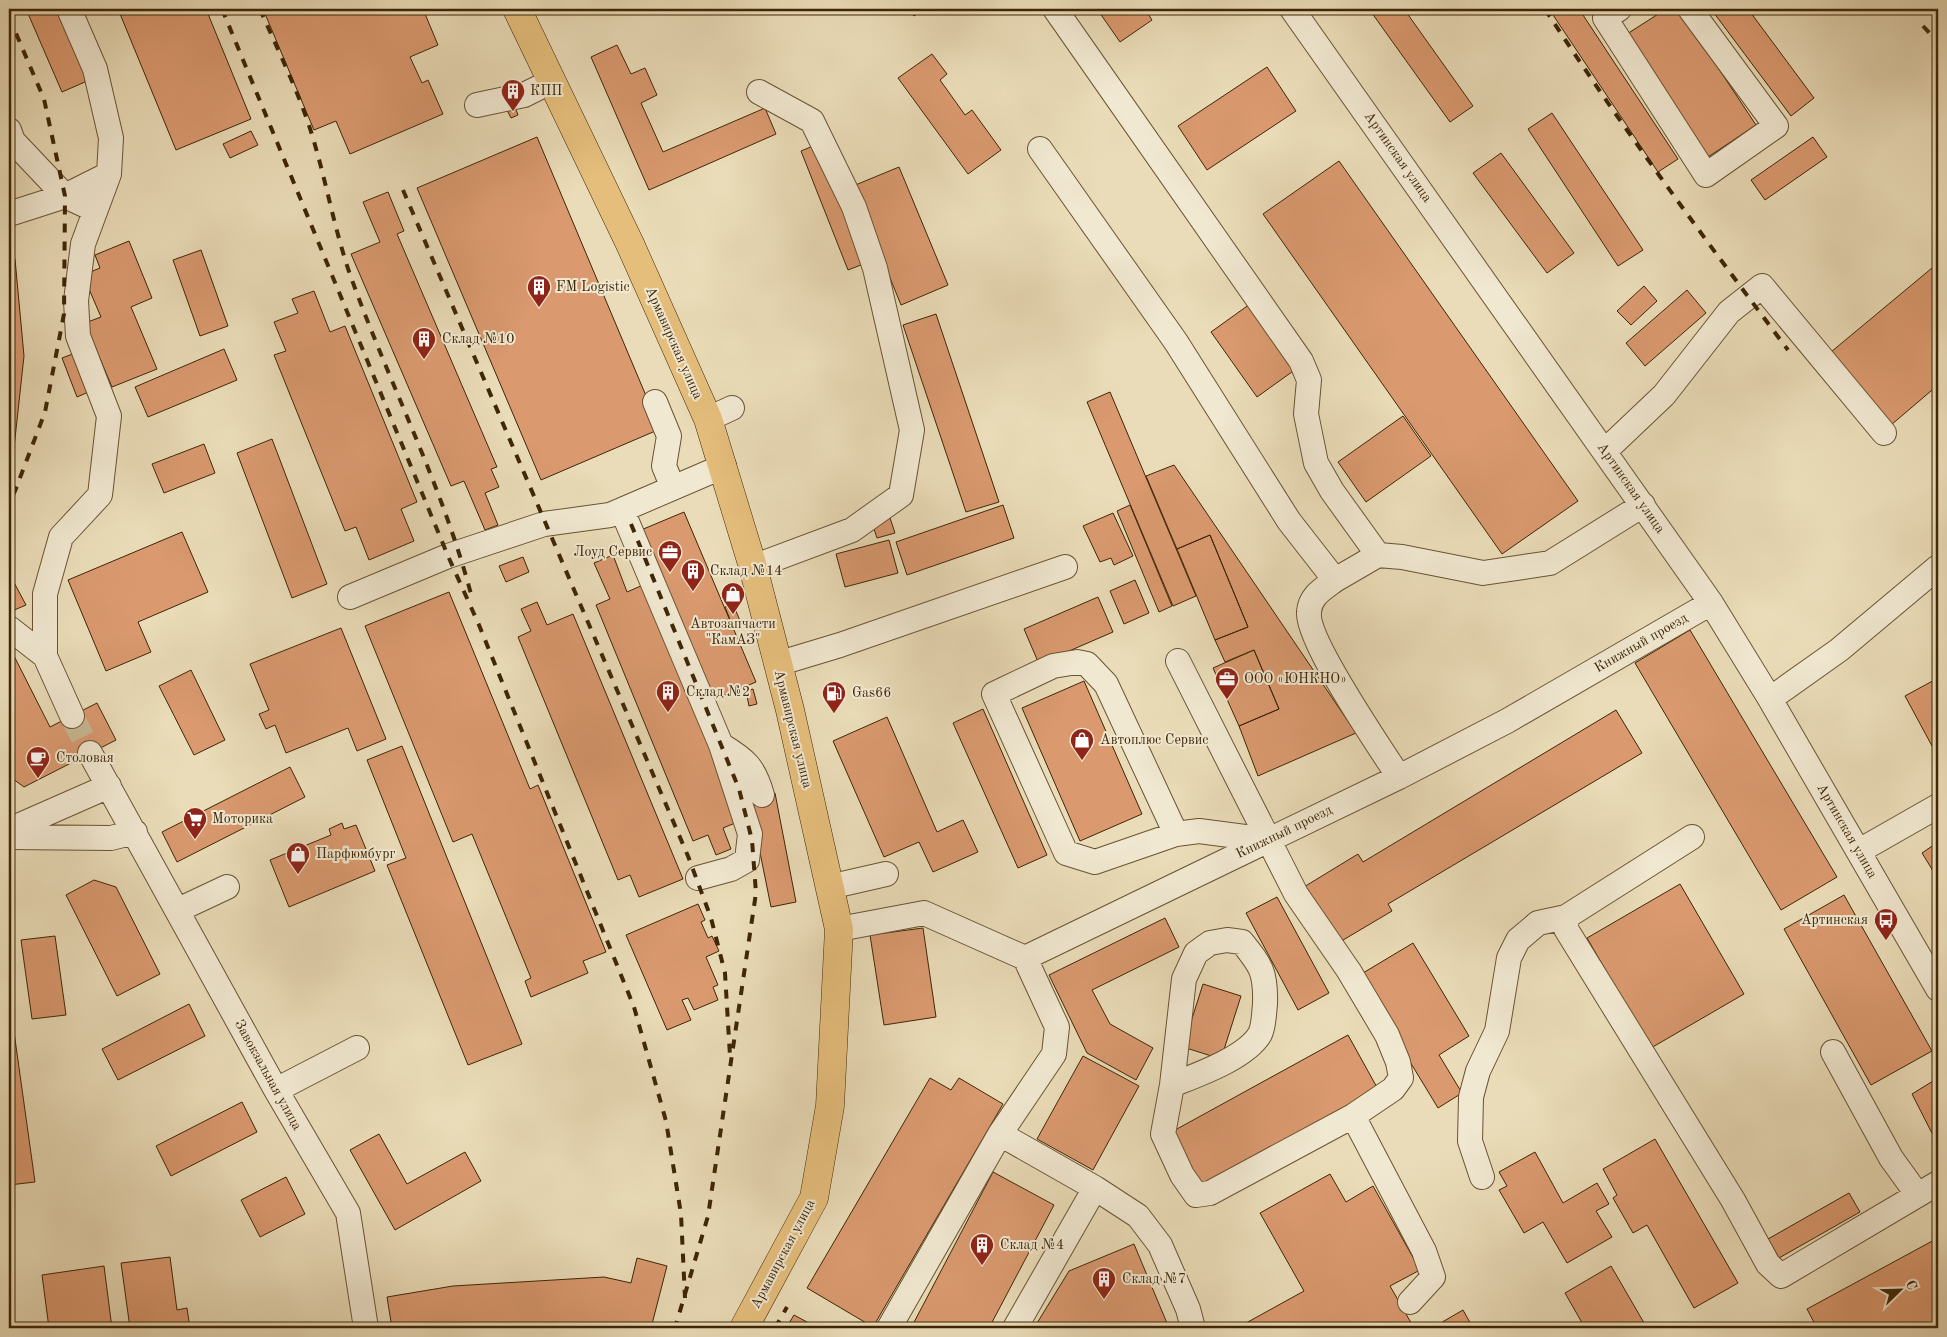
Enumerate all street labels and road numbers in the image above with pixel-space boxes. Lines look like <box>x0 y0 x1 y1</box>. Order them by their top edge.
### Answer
street label: Артинская улица <box>1362 109 1434 205</box>
street label: Армавирская улица <box>643 285 705 401</box>
street label: Артинская улица <box>1595 440 1667 536</box>
street label: Книжный проезд <box>1592 611 1690 675</box>
street label: Армавирская улица <box>772 668 815 790</box>
street label: Артинская улица <box>1814 781 1880 881</box>
street label: Книжный проезд <box>1234 803 1334 861</box>
street label: Завокзальная улица <box>232 1017 304 1133</box>
street label: Армавирская улица <box>748 1197 818 1311</box>

